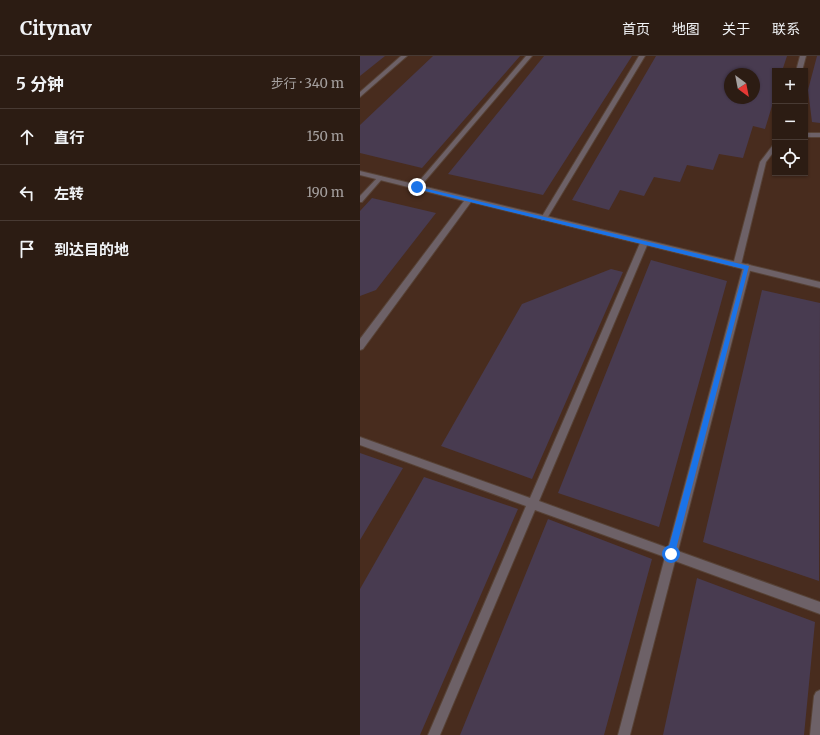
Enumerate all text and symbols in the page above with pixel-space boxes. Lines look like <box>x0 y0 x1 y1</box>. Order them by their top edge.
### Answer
text: Citynav <box>20 16 92 40</box>
text: 首页 <box>622 20 650 38</box>
text: 地图 <box>672 20 700 38</box>
text: 关于 <box>722 20 750 38</box>
text: 联系 <box>772 20 800 38</box>
north arrow <box>724 68 760 104</box>
map controls <box>772 68 808 176</box>
button: + <box>772 68 808 104</box>
text: 5 分钟 <box>16 73 64 95</box>
text: 步行 · 340 m <box>271 75 344 92</box>
button: − <box>772 104 808 140</box>
icon: ahead <box>16 126 38 148</box>
text: 直行 <box>54 128 84 147</box>
text: 150 m <box>307 128 344 145</box>
button: locate <box>772 140 808 176</box>
route end <box>408 178 426 196</box>
icon: left <box>16 182 38 204</box>
text: 左转 <box>54 184 84 203</box>
text: 190 m <box>307 184 344 201</box>
icon: arrive <box>16 238 38 260</box>
text: 到达目的地 <box>54 240 129 259</box>
route start <box>662 545 680 563</box>

